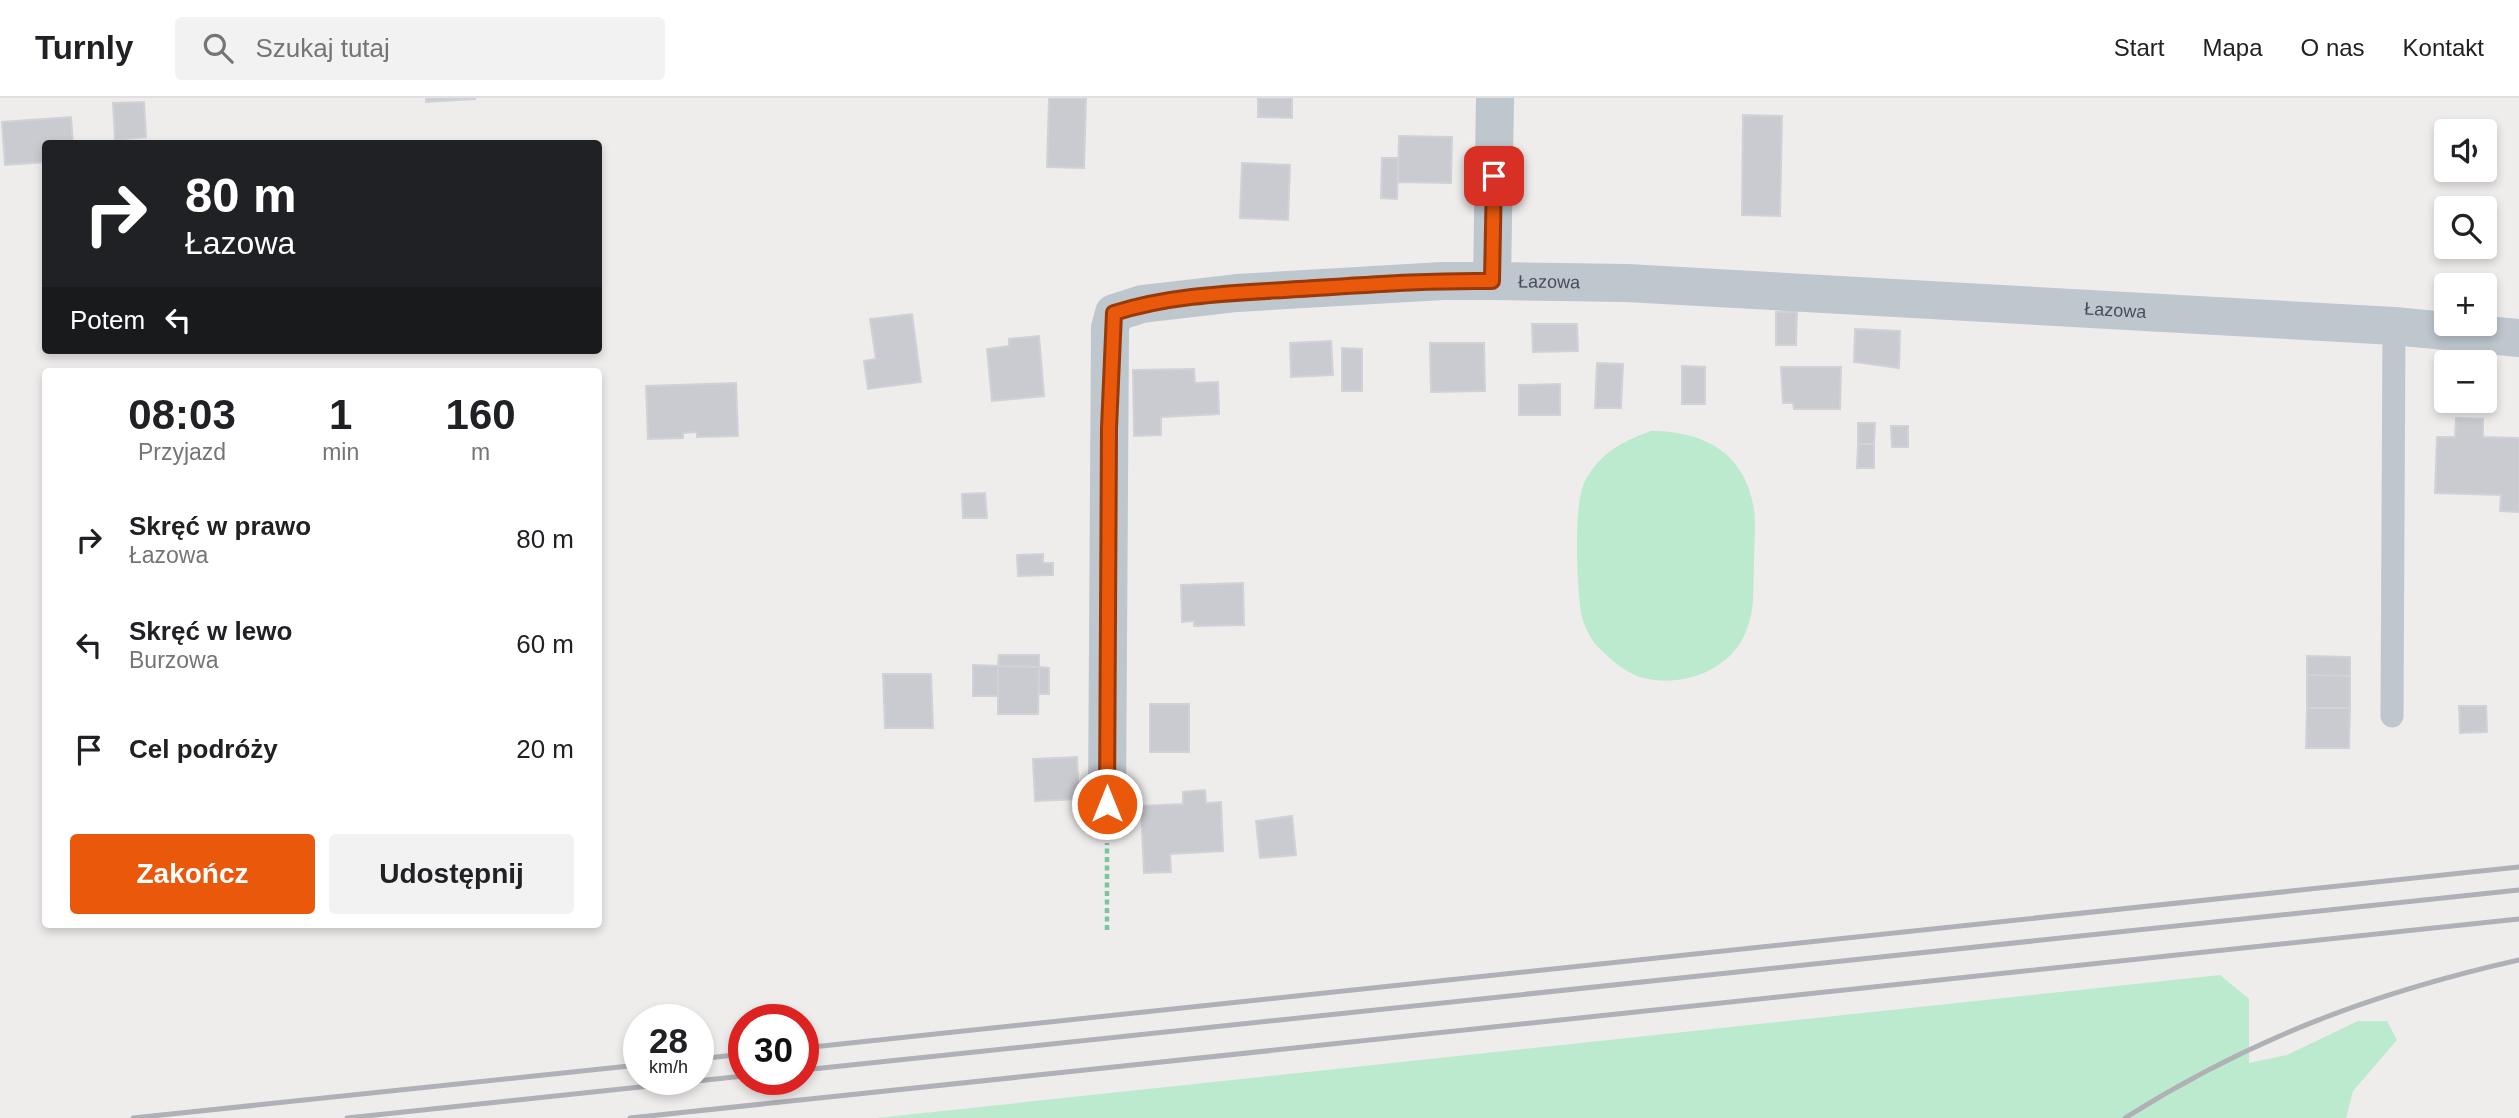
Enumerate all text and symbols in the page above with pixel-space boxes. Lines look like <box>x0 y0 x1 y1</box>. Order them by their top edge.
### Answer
search box <box>175 17 665 80</box>
text: Turnly <box>35 29 133 66</box>
icon: search <box>199 29 237 67</box>
text: Szukaj tutaj <box>255 33 390 63</box>
text: Start <box>2114 34 2165 61</box>
text: Mapa <box>2203 34 2263 61</box>
text: O nas <box>2301 34 2365 61</box>
text: Kontakt <box>2403 34 2484 61</box>
map controls <box>2434 119 2497 413</box>
button: sound <box>2434 119 2497 182</box>
pin <box>1464 146 1524 206</box>
icon: arrive <box>1475 157 1513 195</box>
icon: right <box>70 168 161 259</box>
text: 80 m <box>185 168 297 222</box>
button: search <box>2434 196 2497 259</box>
text: Łazowa <box>185 225 295 261</box>
street label: Łazowa <box>1518 271 1581 292</box>
button: + <box>2434 273 2497 336</box>
street label: Łazowa <box>2084 299 2148 322</box>
icon: left <box>159 301 197 339</box>
text: Potem <box>70 305 145 335</box>
button: − <box>2434 350 2497 413</box>
text: 08:03 <box>128 391 236 438</box>
text: 1 <box>329 391 352 438</box>
text: 160 <box>446 391 516 438</box>
text: Przyjazd <box>138 439 226 465</box>
text: min <box>322 439 359 465</box>
text: m <box>471 439 490 465</box>
text: Skręć w prawo <box>129 511 311 541</box>
icon: right <box>70 521 108 559</box>
text: 80 m <box>516 524 574 554</box>
text: Łazowa <box>129 542 208 568</box>
text: Skręć w lewo <box>129 616 292 646</box>
icon: left <box>70 626 108 664</box>
text: 60 m <box>516 629 574 659</box>
text: Burzowa <box>129 647 218 673</box>
icon: arrive <box>70 731 108 769</box>
text: Cel podróży <box>129 734 278 764</box>
text: 20 m <box>516 734 574 764</box>
position arrow <box>1070 767 1144 841</box>
button: Zakończ <box>70 834 315 914</box>
button: Udostępnij <box>329 834 574 914</box>
speed limit sign: 30 <box>728 1004 819 1095</box>
text: 28 <box>649 1021 688 1060</box>
text: km/h <box>649 1057 688 1077</box>

